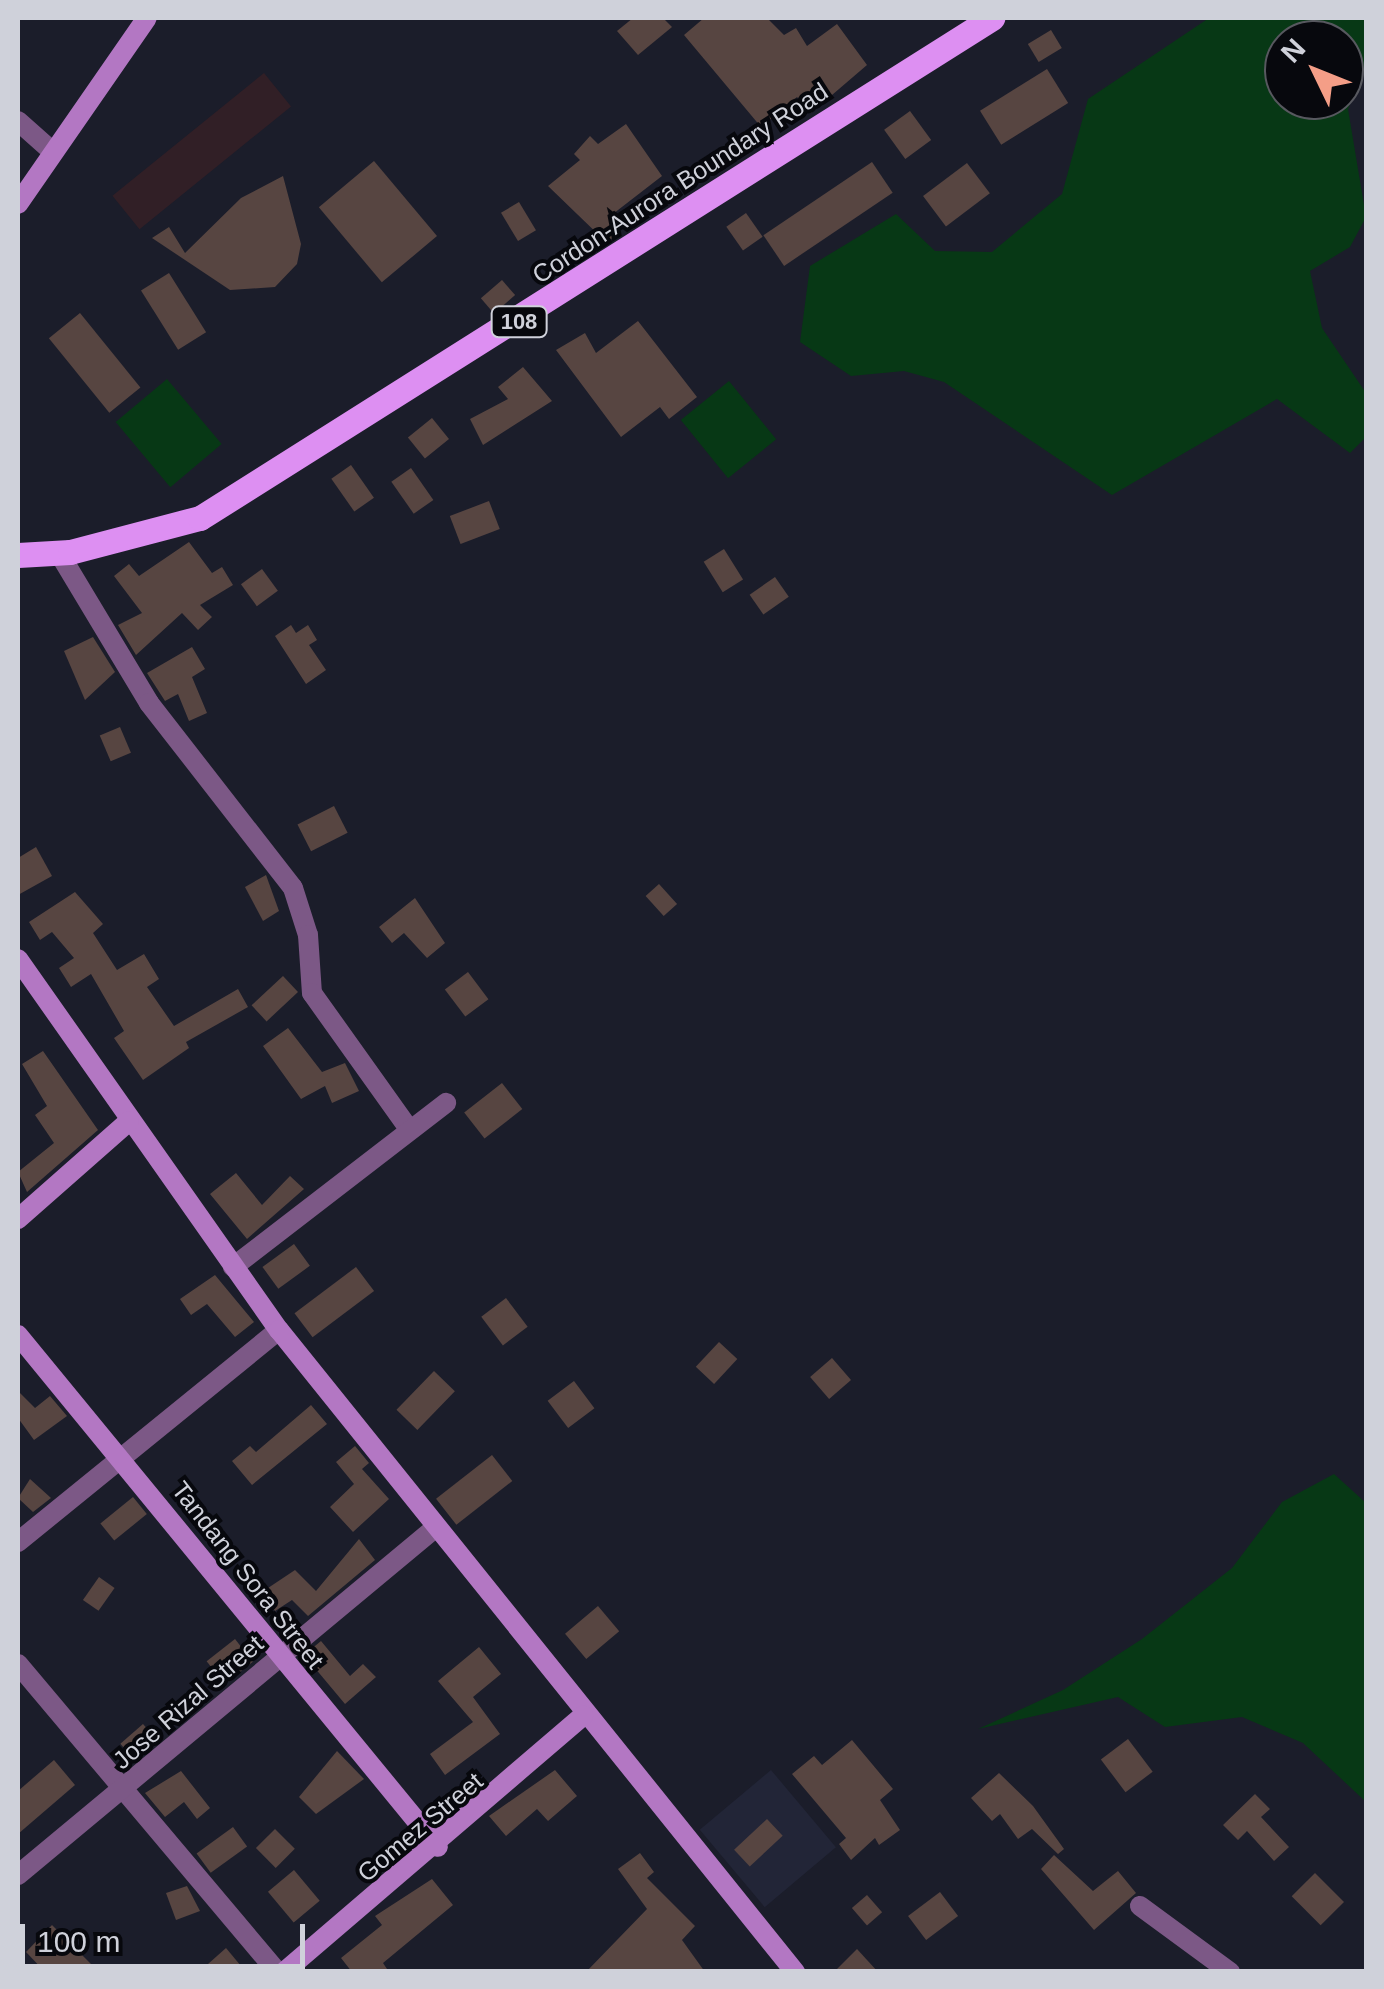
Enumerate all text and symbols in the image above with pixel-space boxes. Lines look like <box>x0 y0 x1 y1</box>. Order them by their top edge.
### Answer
north arrow <box>1264 20 1364 120</box>
text: N <box>1275 33 1311 69</box>
street label: Cordon-Aurora Boundary Road <box>527 76 833 290</box>
road number: 108 <box>489 305 549 339</box>
street label: Tandang Sora Street <box>166 1475 330 1675</box>
street label: Jose Rizal Street <box>107 1629 269 1775</box>
street label: Gomez Street <box>351 1766 489 1888</box>
scale bar <box>25 1904 310 1966</box>
text: 100 m <box>37 1925 120 1958</box>

